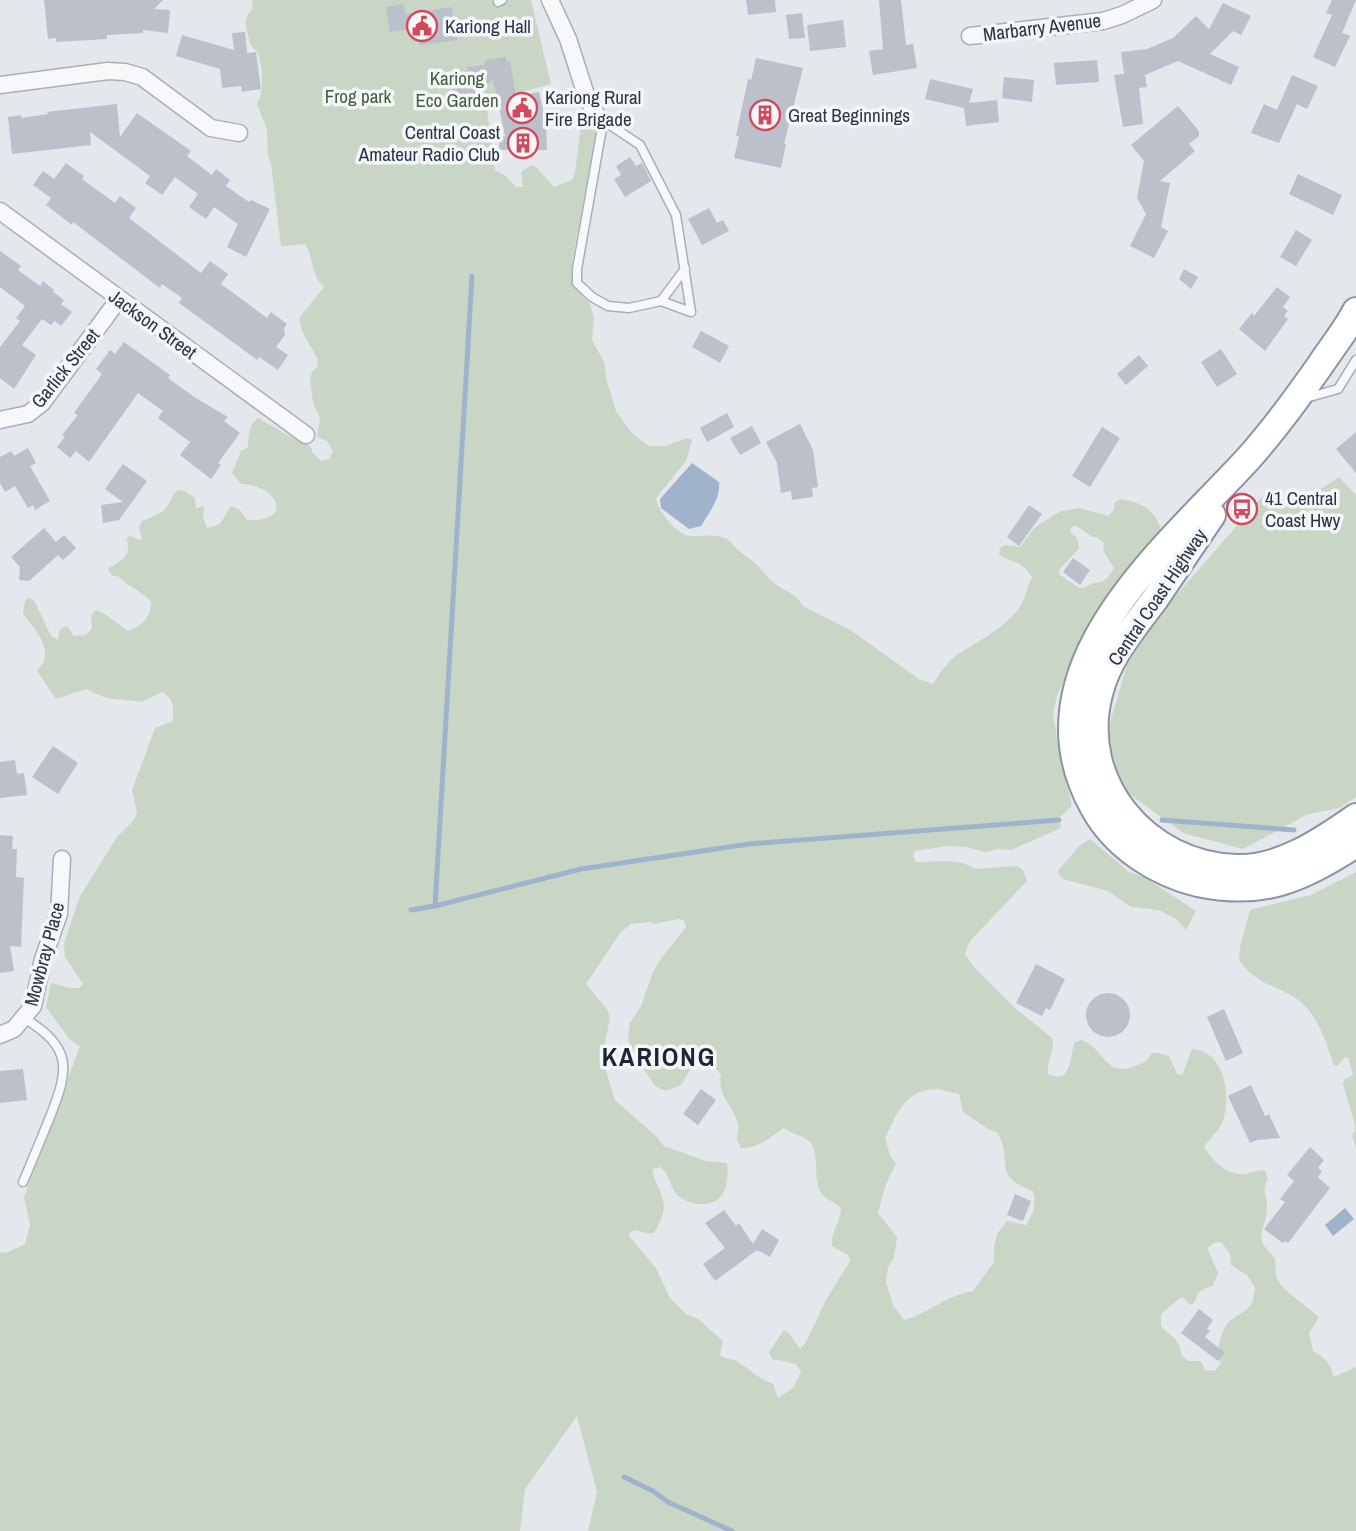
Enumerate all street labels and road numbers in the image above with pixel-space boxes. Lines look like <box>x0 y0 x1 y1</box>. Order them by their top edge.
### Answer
street label: Marbarry Avenue <box>982 7 1102 47</box>
street label: Jackson Street <box>104 283 203 365</box>
street label: Garlick Street <box>25 322 105 413</box>
street label: Central Coast Highway <box>1101 523 1213 671</box>
street label: Mowbray Place <box>18 899 70 1009</box>

